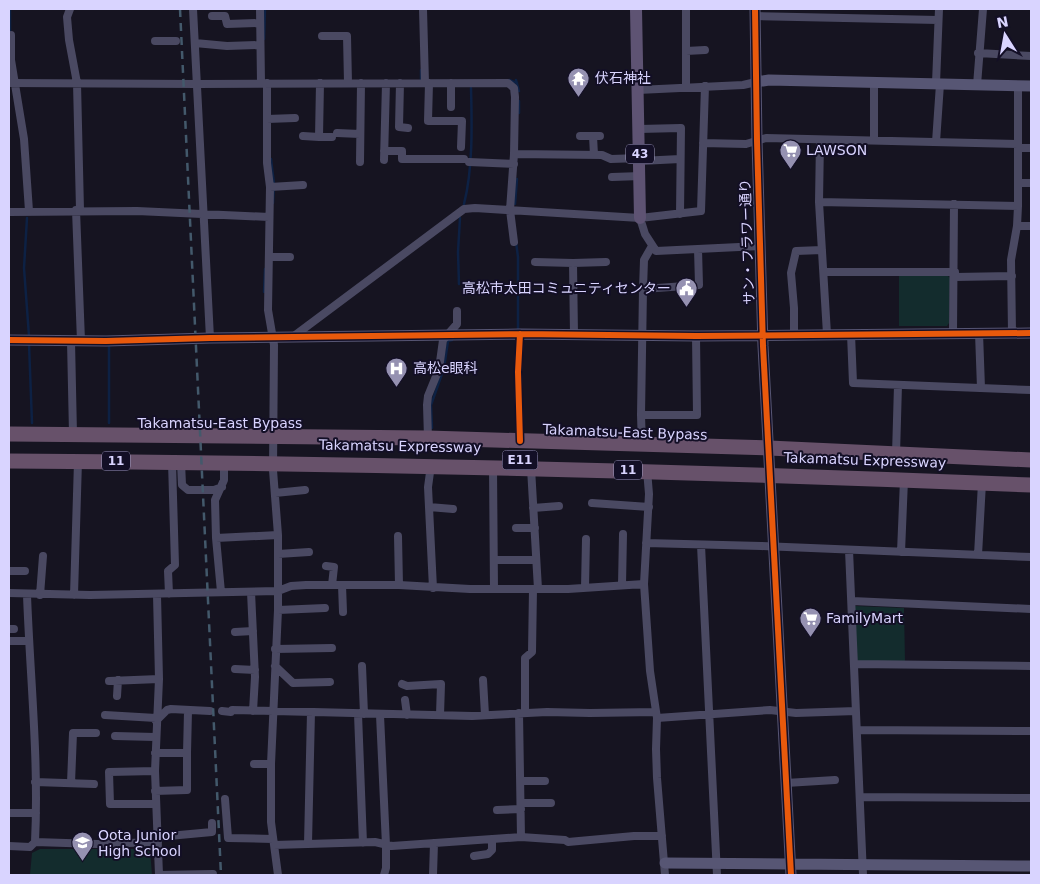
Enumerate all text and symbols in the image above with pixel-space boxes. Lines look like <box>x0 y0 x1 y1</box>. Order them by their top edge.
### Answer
north arrow <box>980 10 1030 60</box>
text: N <box>995 13 1010 31</box>
temple icon: 伏石神社 <box>567 66 591 97</box>
place label: 伏石神社 <box>595 70 651 86</box>
supermarket icon: LAWSON <box>778 138 802 169</box>
place label: LAWSON <box>806 142 867 158</box>
road number: 43 <box>626 144 654 164</box>
street label: サン・フラワー通り <box>737 179 757 305</box>
public building icon: 高松市太田コミュニティセンター <box>675 276 699 307</box>
place label: 高松市太田コミュニティセンター <box>462 280 671 296</box>
hospital icon: 高松e眼科 <box>385 356 409 387</box>
place label: 高松e眼科 <box>413 360 478 376</box>
street label: Takamatsu-East Bypass <box>137 415 302 431</box>
street label: Takamatsu-East Bypass <box>541 421 708 443</box>
street label: Takamatsu Expressway <box>318 437 481 455</box>
street label: Takamatsu Expressway <box>782 449 947 471</box>
road number: E11 <box>502 450 538 470</box>
road number: 11 <box>102 452 130 471</box>
road number: 11 <box>614 460 642 480</box>
supermarket icon: FamilyMart <box>798 606 822 637</box>
place label: FamilyMart <box>826 610 903 626</box>
place label: Oota Junior High School <box>98 827 181 859</box>
school or university icon: Oota Junior High School <box>70 831 94 862</box>

